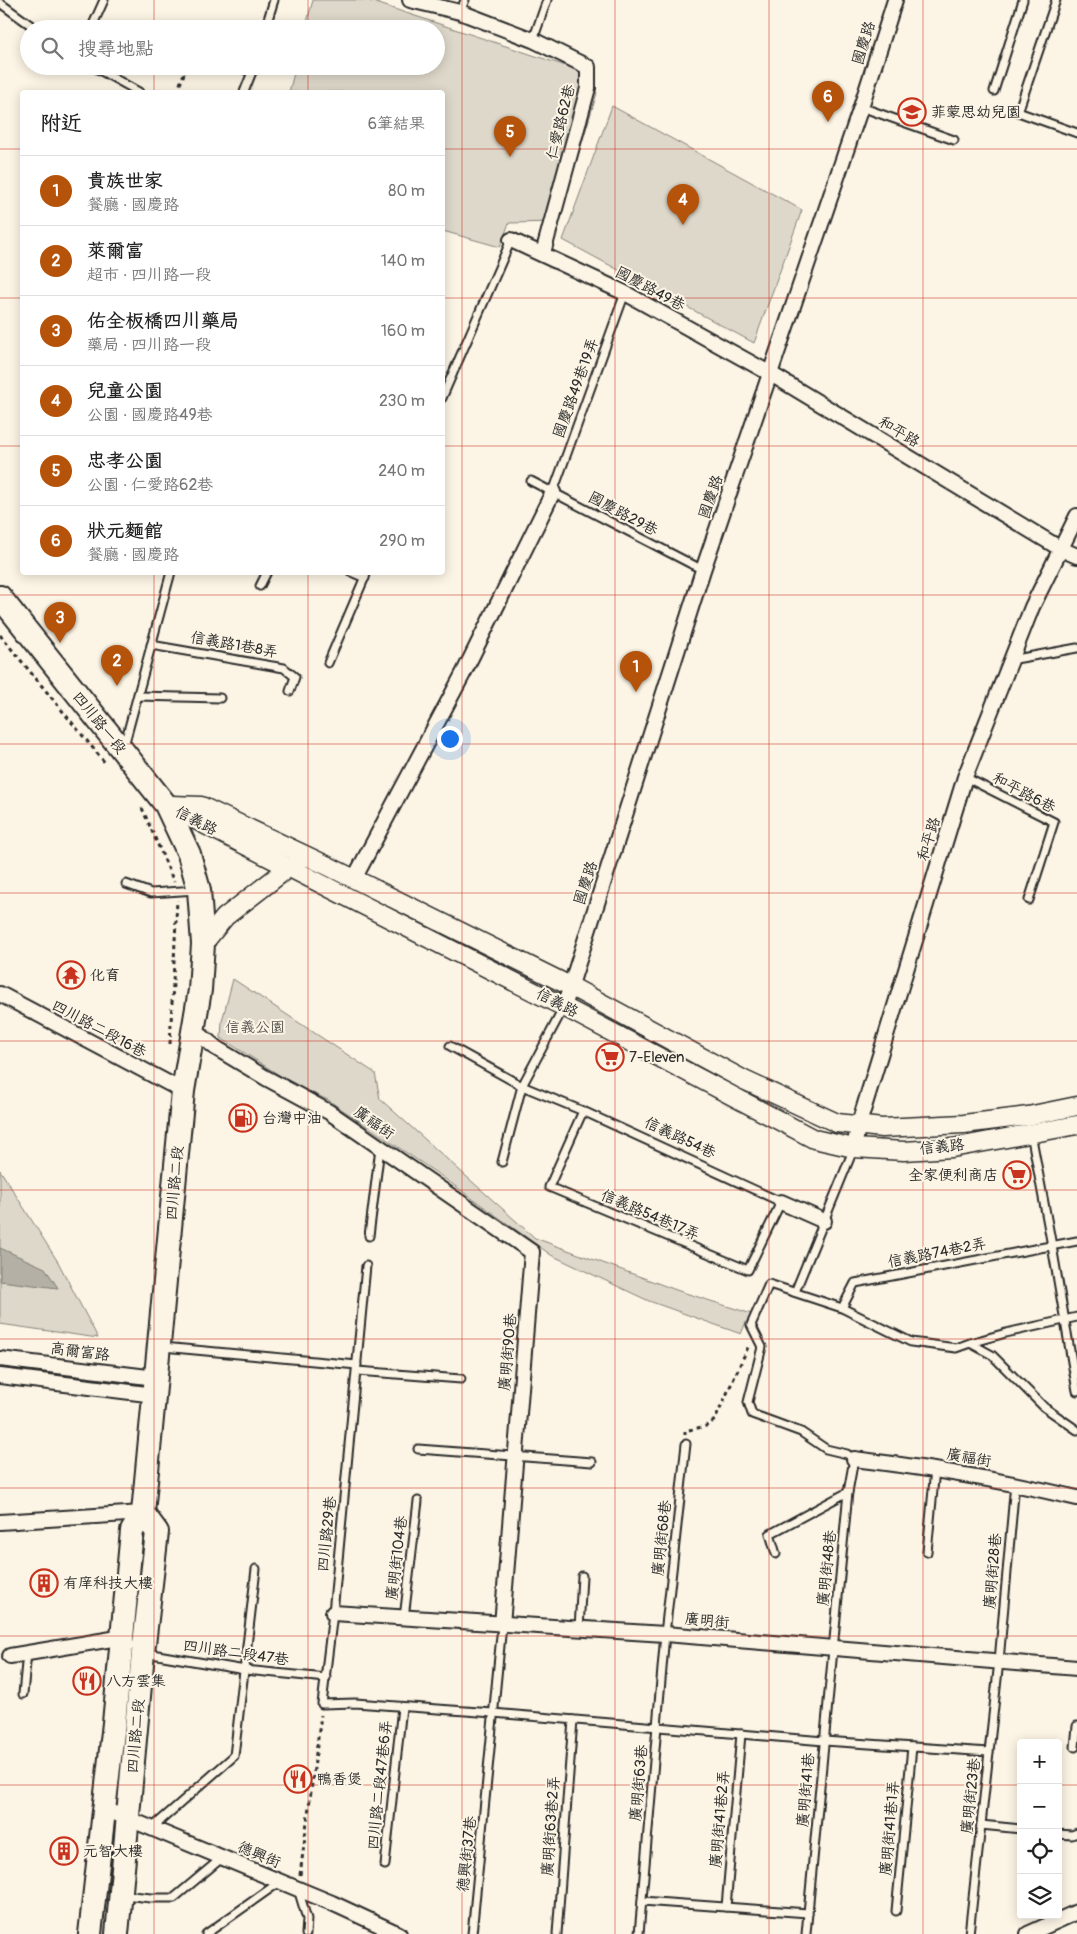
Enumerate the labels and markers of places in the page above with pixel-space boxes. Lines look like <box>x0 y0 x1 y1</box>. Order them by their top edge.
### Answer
pin: 6 <box>812 81 844 122</box>
school or university icon: 菲蒙思幼兒園 <box>897 97 927 127</box>
place label: 菲蒙思幼兒園 <box>931 103 1021 122</box>
pin: 5 <box>494 116 526 157</box>
pin: 4 <box>667 184 699 225</box>
pin: 3 <box>44 602 76 643</box>
pin: 2 <box>101 645 133 686</box>
pin: 1 <box>620 651 652 692</box>
temple icon: 化育 <box>56 960 86 990</box>
place label: 化育 <box>90 966 120 985</box>
supermarket icon: 7-Eleven <box>595 1042 625 1072</box>
place label: 7-Eleven <box>629 1048 684 1067</box>
fuel station icon: 台灣中油 <box>228 1103 258 1133</box>
place label: 台灣中油 <box>262 1109 322 1128</box>
supermarket icon: 全家便利商店 <box>1002 1160 1032 1190</box>
place label: 全家便利商店 <box>908 1166 998 1185</box>
building icon: 有庠科技大樓 <box>29 1568 59 1598</box>
place label: 有庠科技大樓 <box>63 1574 153 1593</box>
restaurant icon: 八方雲集 <box>72 1666 102 1696</box>
place label: 八方雲集 <box>106 1672 166 1691</box>
restaurant icon: 鴨香煲 <box>283 1764 313 1794</box>
place label: 鴨香煲 <box>317 1770 362 1789</box>
building icon: 元智大樓 <box>49 1836 79 1866</box>
place label: 元智大樓 <box>83 1842 143 1861</box>

